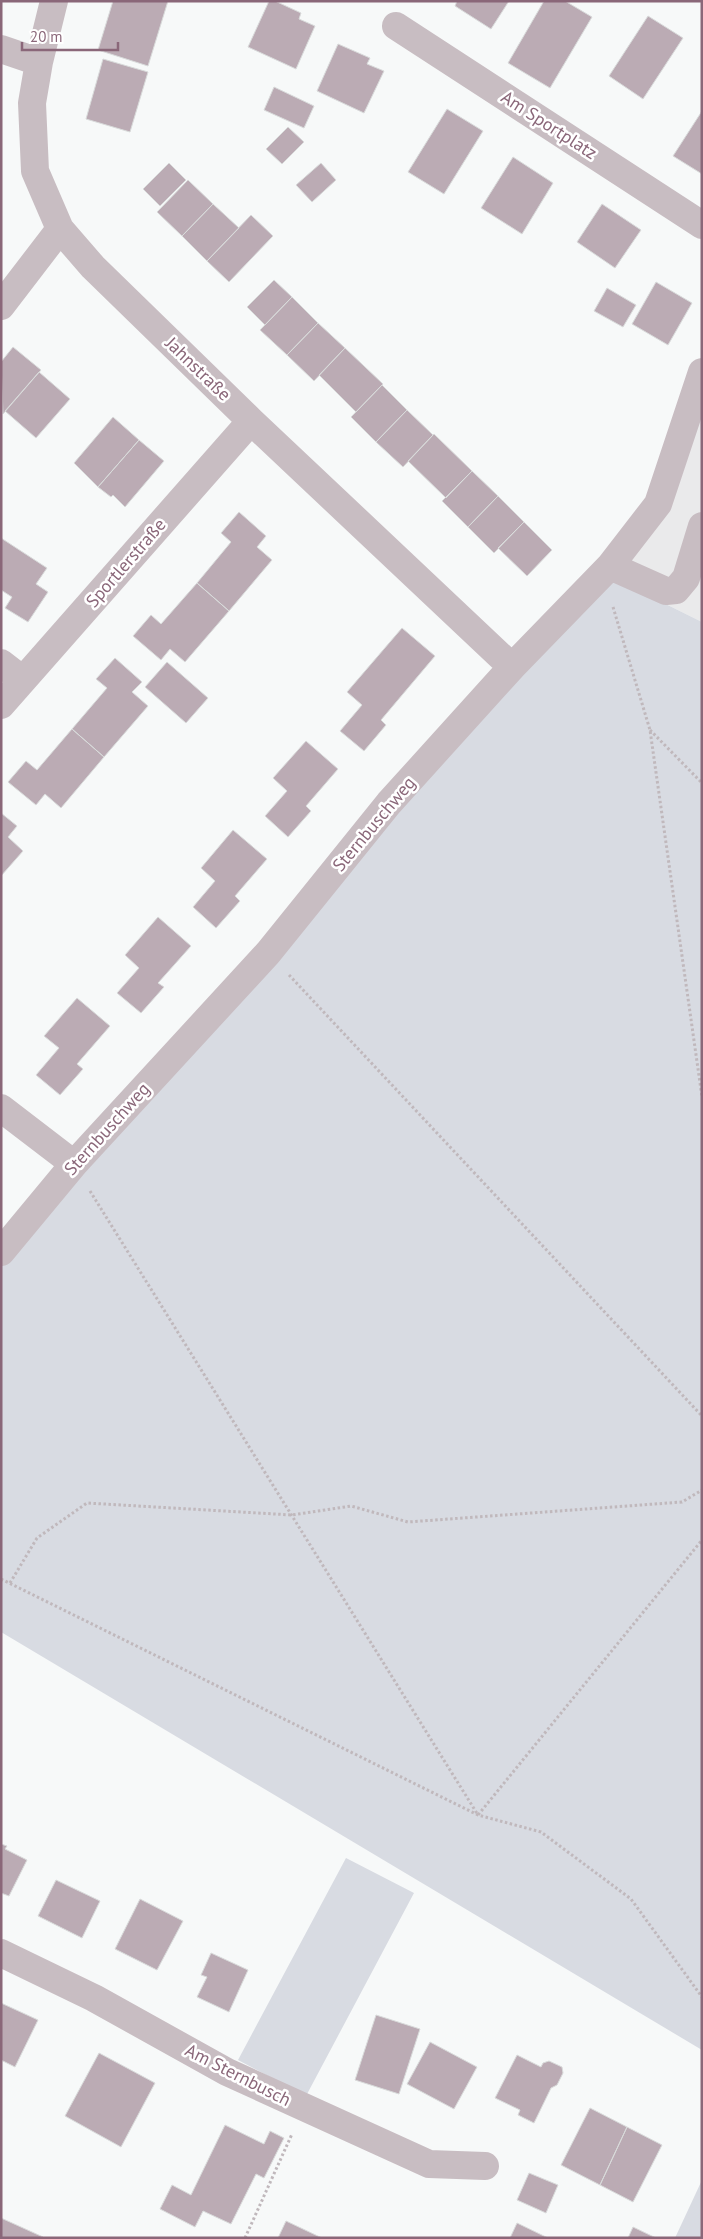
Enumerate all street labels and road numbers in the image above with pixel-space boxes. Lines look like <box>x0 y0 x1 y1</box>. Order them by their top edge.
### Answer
street label: Am Sportplatz <box>497 85 602 164</box>
street label: Jahnstraße <box>160 331 236 406</box>
street label: Sportlerstraße <box>81 513 171 612</box>
street label: Sternbuschweg <box>327 771 420 876</box>
street label: Sternbuschweg <box>59 1077 154 1180</box>
street label: Am Sternbusch <box>182 2038 295 2111</box>

